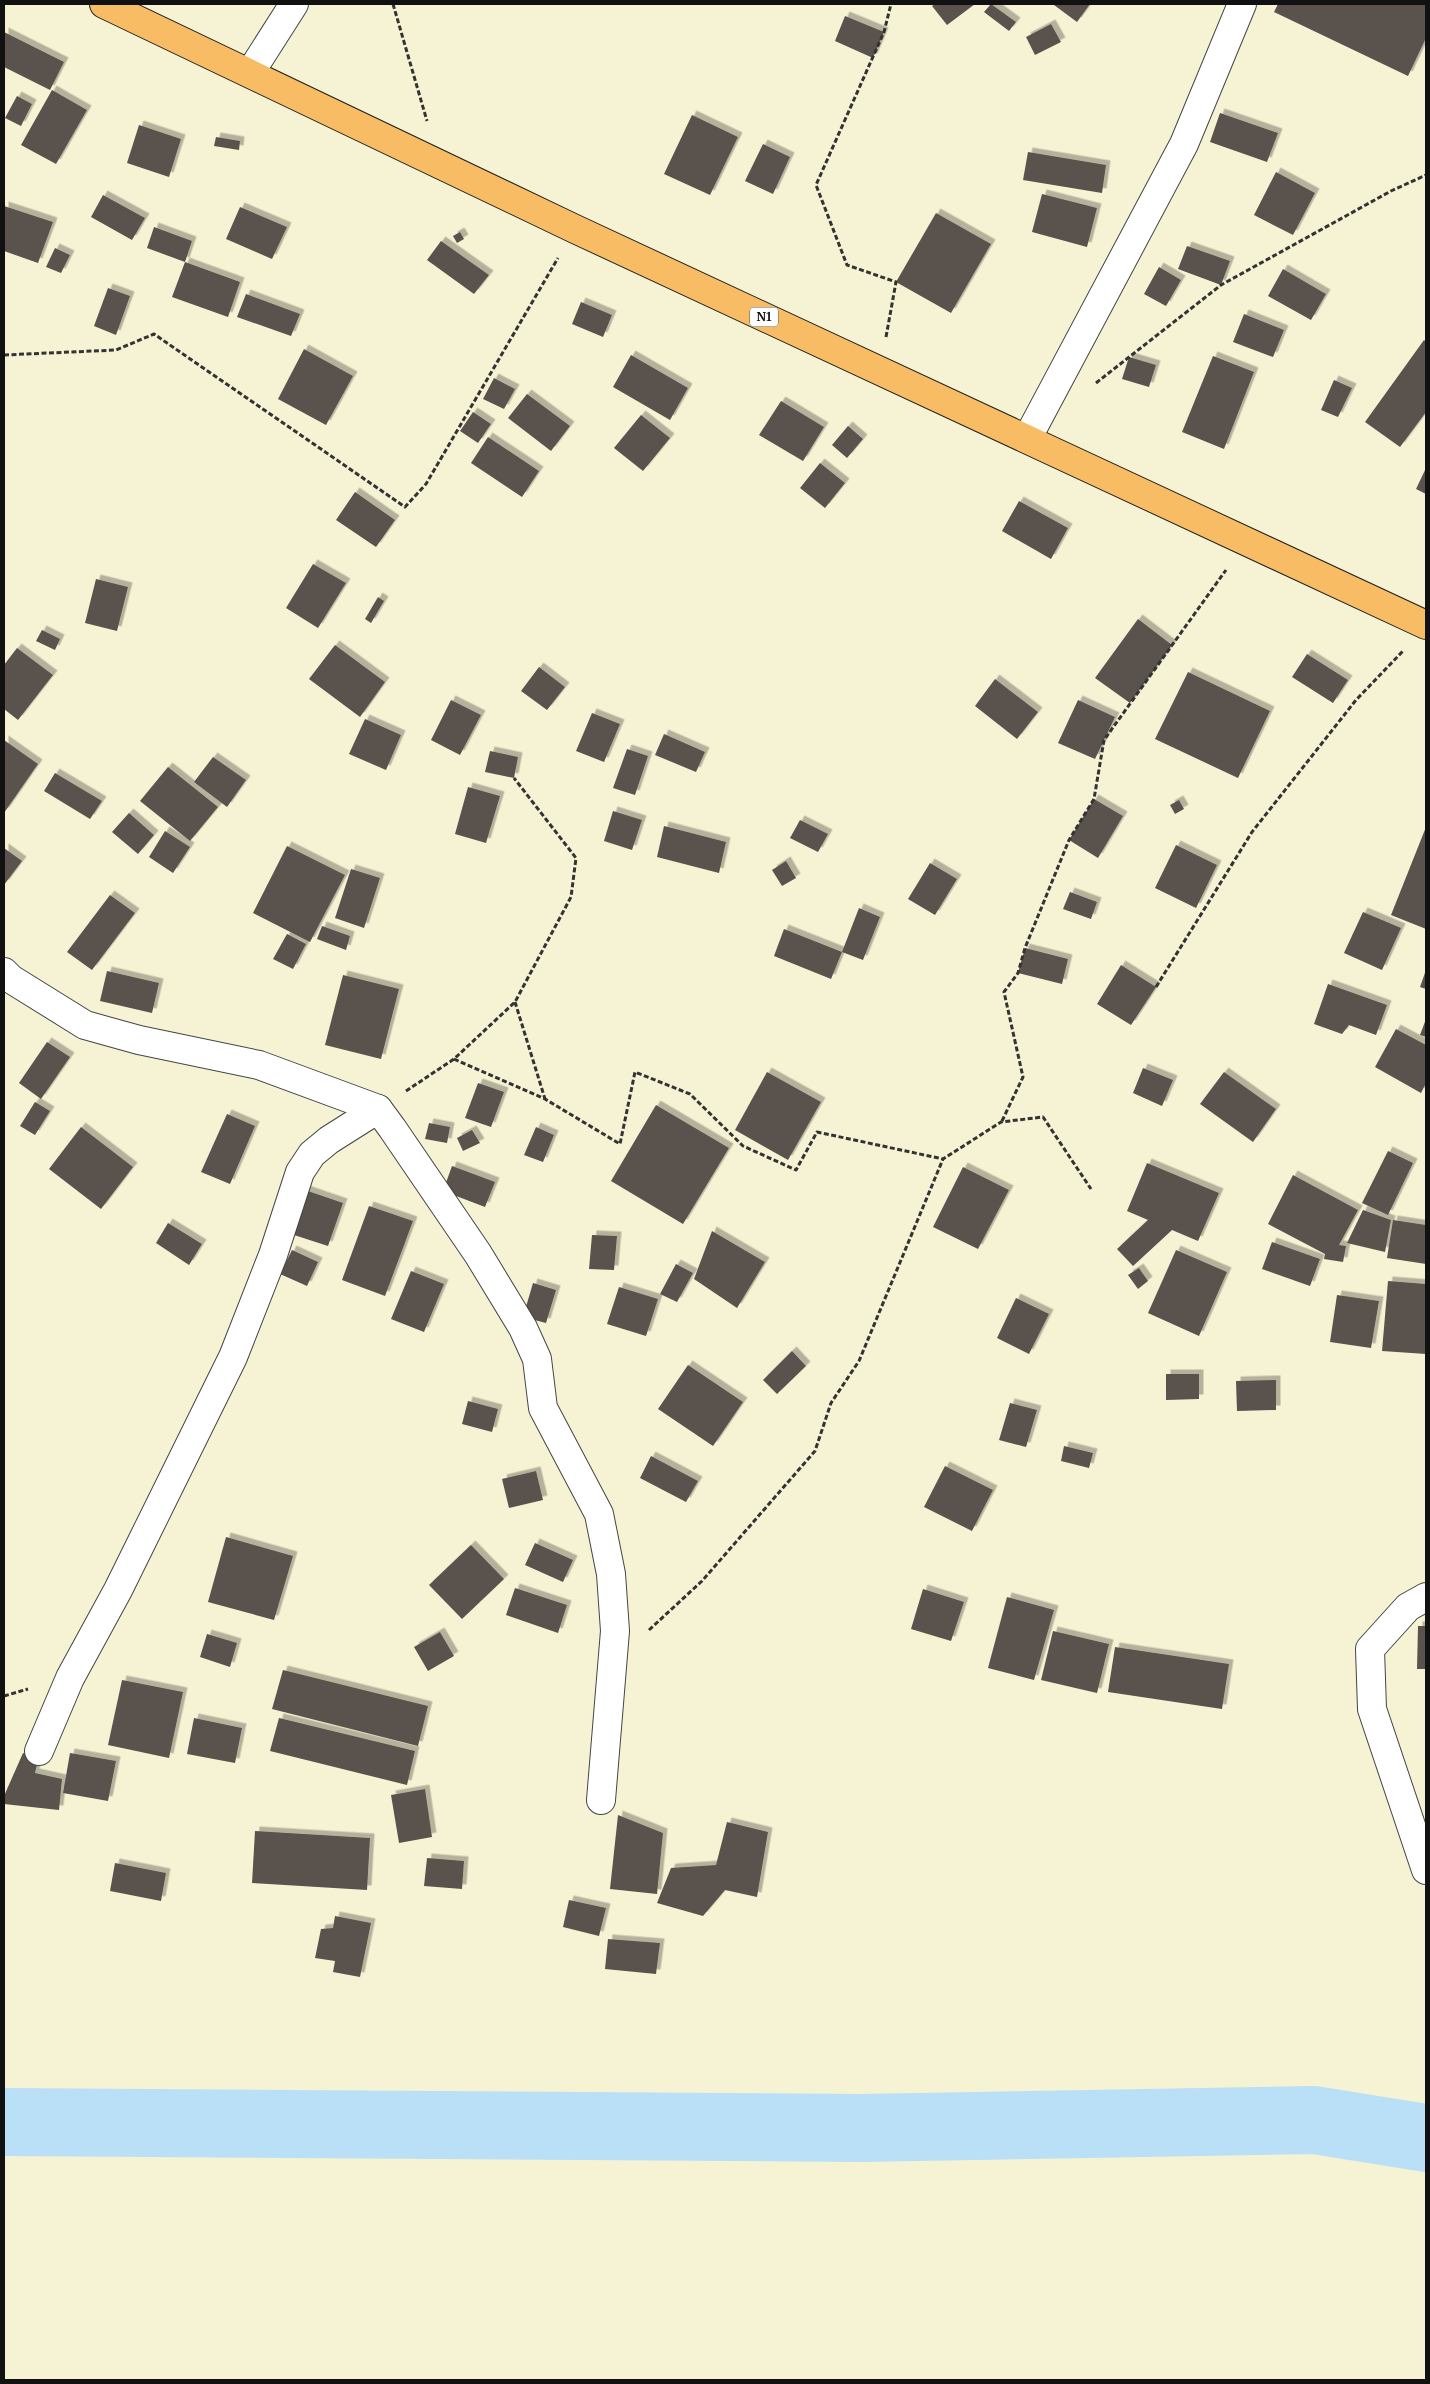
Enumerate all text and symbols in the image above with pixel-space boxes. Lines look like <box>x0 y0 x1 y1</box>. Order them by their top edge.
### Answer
road number: N1 <box>750 308 778 326</box>

